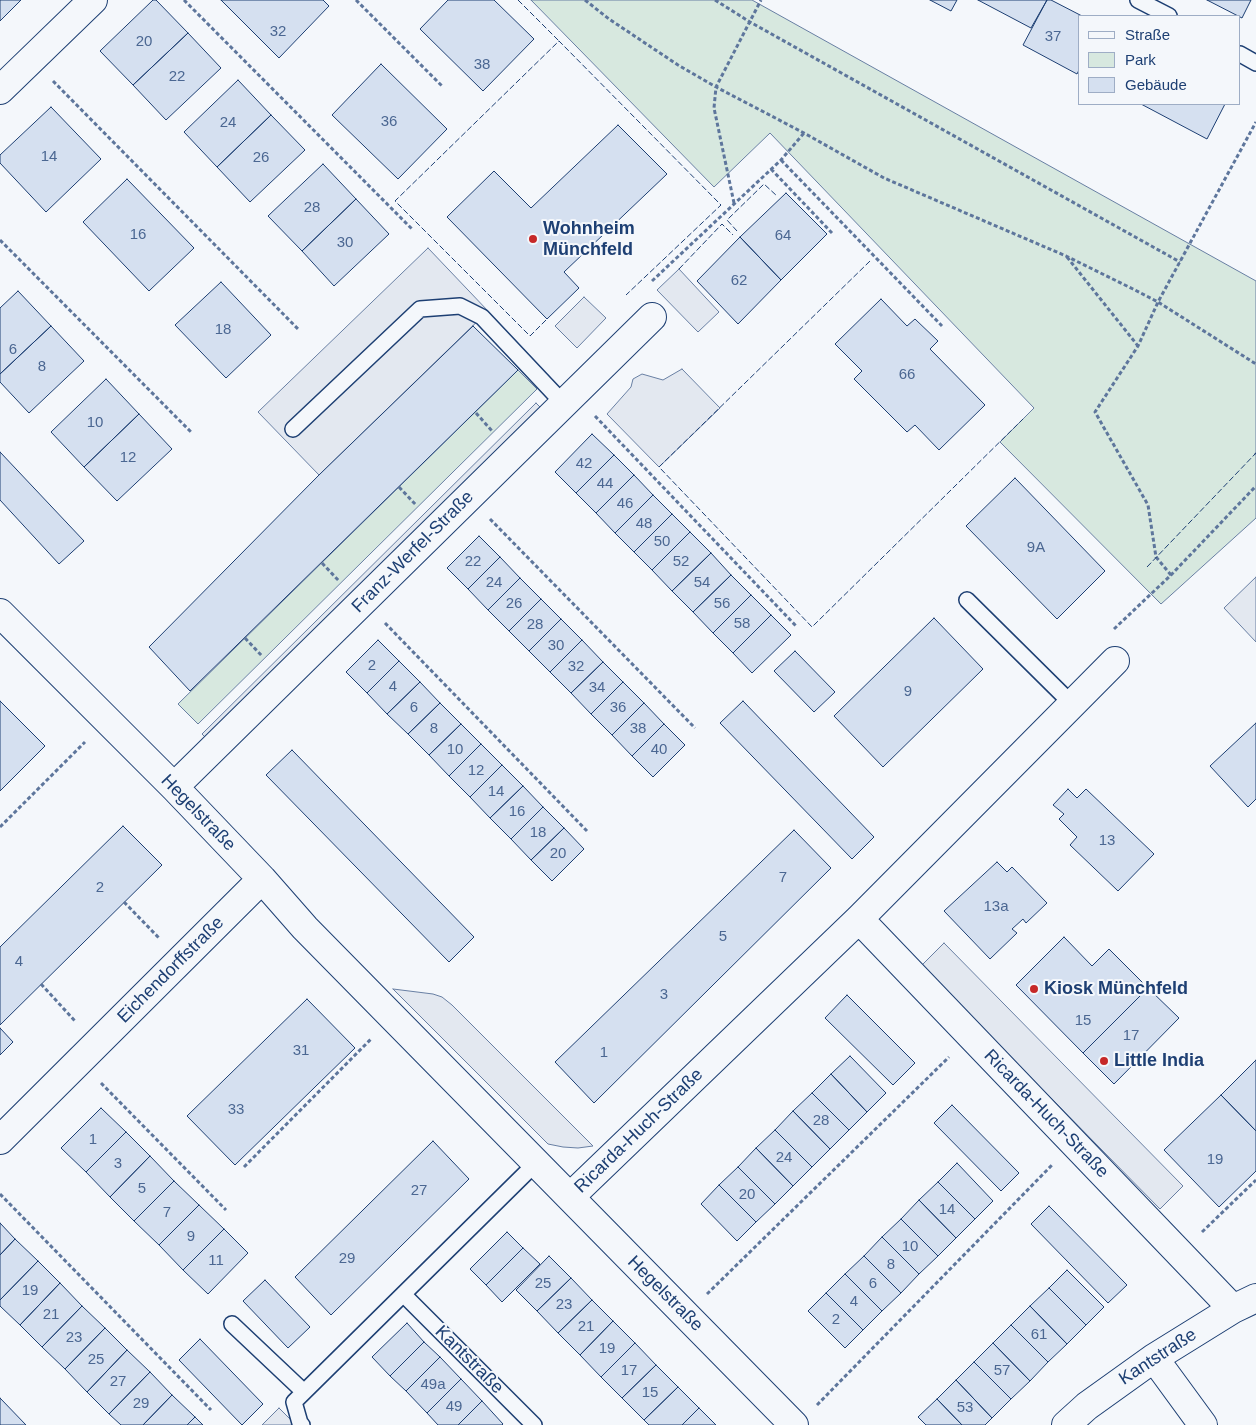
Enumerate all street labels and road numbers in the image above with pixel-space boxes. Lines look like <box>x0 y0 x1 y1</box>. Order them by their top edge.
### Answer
street label: Franz-Werfel-Straße <box>347 486 479 618</box>
street label: Hegelstraße <box>156 770 240 856</box>
street label: Eichendorffstraße <box>113 912 229 1028</box>
street label: Ricarda-Huch-Straße <box>979 1045 1113 1183</box>
street label: Ricarda-Huch-Straße <box>570 1064 708 1198</box>
street label: Hegelstraße <box>623 1252 707 1336</box>
street label: Kantstraße <box>430 1321 508 1399</box>
street label: Kantstraße <box>1115 1324 1201 1390</box>

